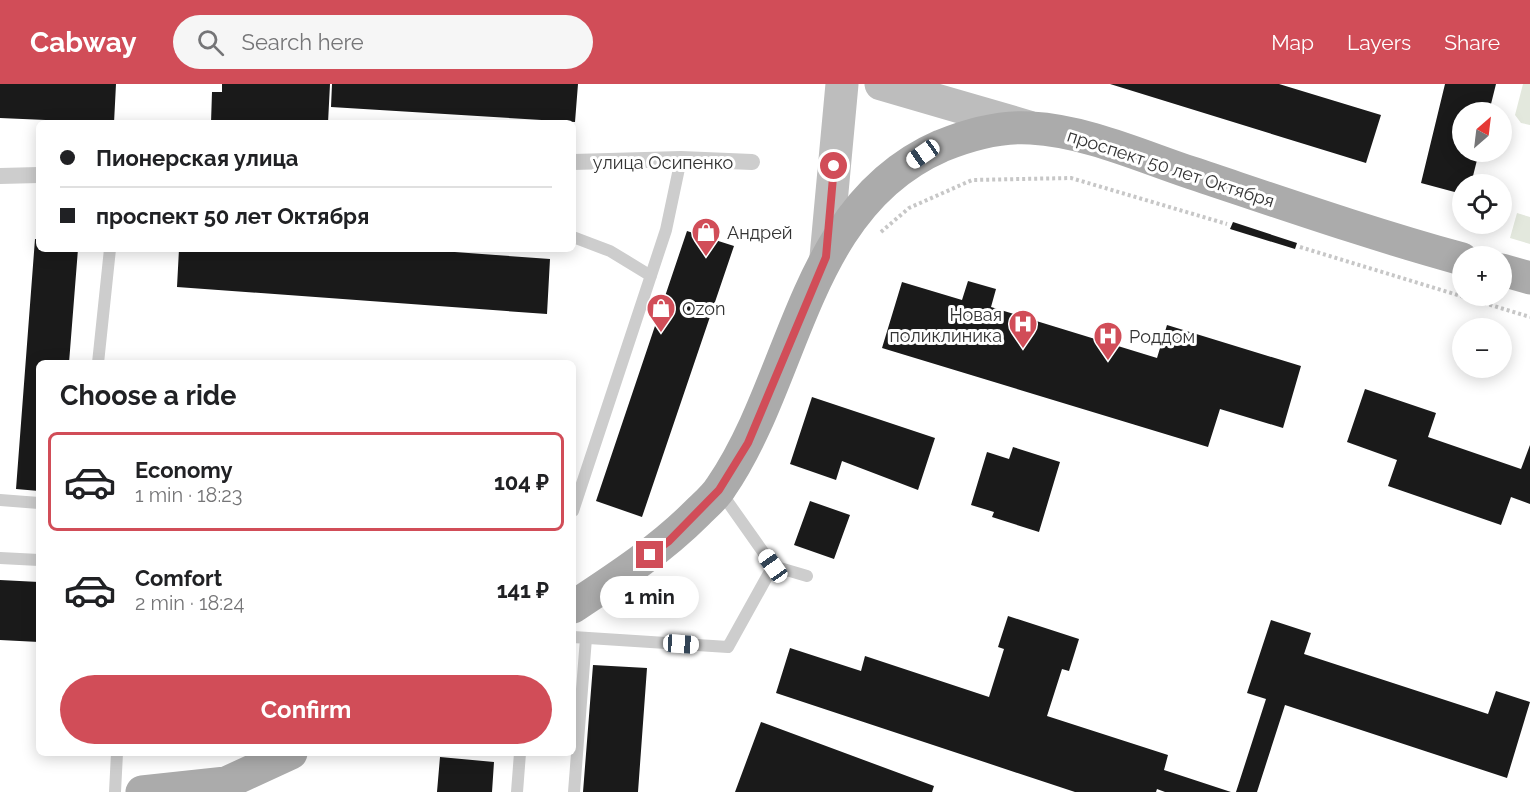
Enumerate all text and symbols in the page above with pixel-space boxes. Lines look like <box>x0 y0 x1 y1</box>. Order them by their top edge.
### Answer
search box <box>173 15 593 69</box>
text: Cabway <box>30 26 137 59</box>
icon: search <box>194 26 227 59</box>
text: Search here <box>242 29 364 55</box>
text: Map <box>1271 30 1314 55</box>
text: Layers <box>1347 30 1411 55</box>
text: Share <box>1444 30 1500 55</box>
north arrow <box>1452 102 1512 162</box>
map controls <box>1452 102 1512 378</box>
street label: проспект 50 лет Октября <box>1065 125 1277 211</box>
car <box>903 136 943 172</box>
text: Пионерская улица <box>96 145 299 171</box>
street label: улица Осипенко <box>593 152 734 173</box>
route start <box>820 152 847 179</box>
button: locate <box>1452 174 1512 234</box>
text: проспект 50 лет Октября <box>96 203 369 229</box>
shop icon: Андрей <box>690 216 722 258</box>
place label: Андрей <box>727 222 792 243</box>
button: + <box>1452 246 1512 306</box>
shop icon: Ozon <box>645 292 677 334</box>
place label: Ozon <box>682 298 725 319</box>
place label: Новая поликлиника <box>890 304 1002 346</box>
hospital icon: Новая поликлиника <box>1007 308 1039 350</box>
button: − <box>1452 318 1512 378</box>
hospital icon: Роддом <box>1092 320 1124 362</box>
place label: Роддом <box>1129 326 1195 347</box>
text: Choose a ride <box>60 380 236 411</box>
icon: car <box>63 455 117 509</box>
text: Economy <box>135 457 233 483</box>
text: 104 ₽ <box>494 469 549 495</box>
text: 1 min · 18:23 <box>135 483 242 507</box>
route end <box>636 541 663 568</box>
car <box>755 546 791 586</box>
icon: car <box>63 563 117 617</box>
text: Comfort <box>135 565 222 591</box>
callout: 1 min <box>600 576 700 618</box>
text: 141 ₽ <box>497 577 549 603</box>
text: 1 min <box>624 585 675 609</box>
text: 2 min · 18:24 <box>135 591 244 615</box>
car <box>662 634 700 654</box>
button: Confirm <box>60 675 552 744</box>

